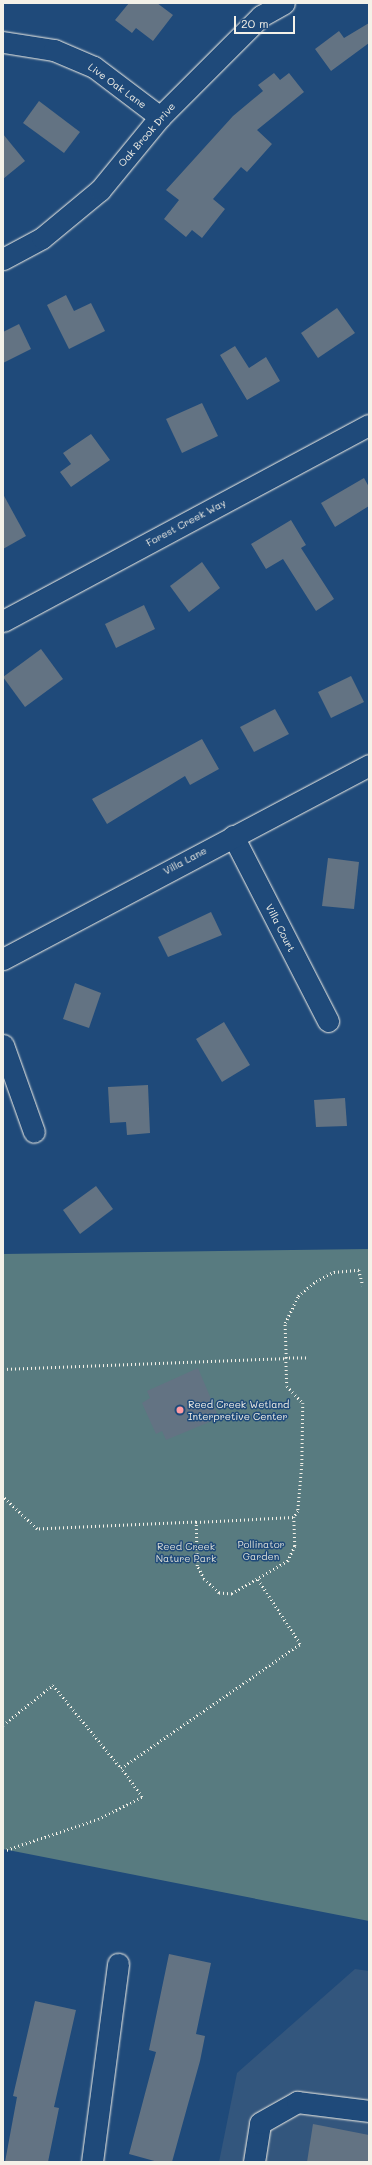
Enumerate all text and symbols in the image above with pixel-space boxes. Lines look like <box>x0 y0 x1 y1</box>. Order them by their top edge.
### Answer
scale bar <box>236 8 297 34</box>
text: 20 m <box>241 15 269 31</box>
street label: Live Oak Lane <box>86 61 148 111</box>
street label: Oak Brook Drive <box>116 101 178 169</box>
street label: Forest Creek Way <box>144 497 228 549</box>
street label: Villa Lane <box>161 845 209 877</box>
street label: Villa Court <box>263 902 297 954</box>
place label: Reed Creek Wetland Interpretive Center <box>188 1398 289 1422</box>
marker: Reed Creek Wetland Interpretive Center <box>175 1405 185 1415</box>
park label: Pollinator Garden <box>237 1538 285 1562</box>
park label: Reed Creek Nature Park <box>156 1540 216 1564</box>

